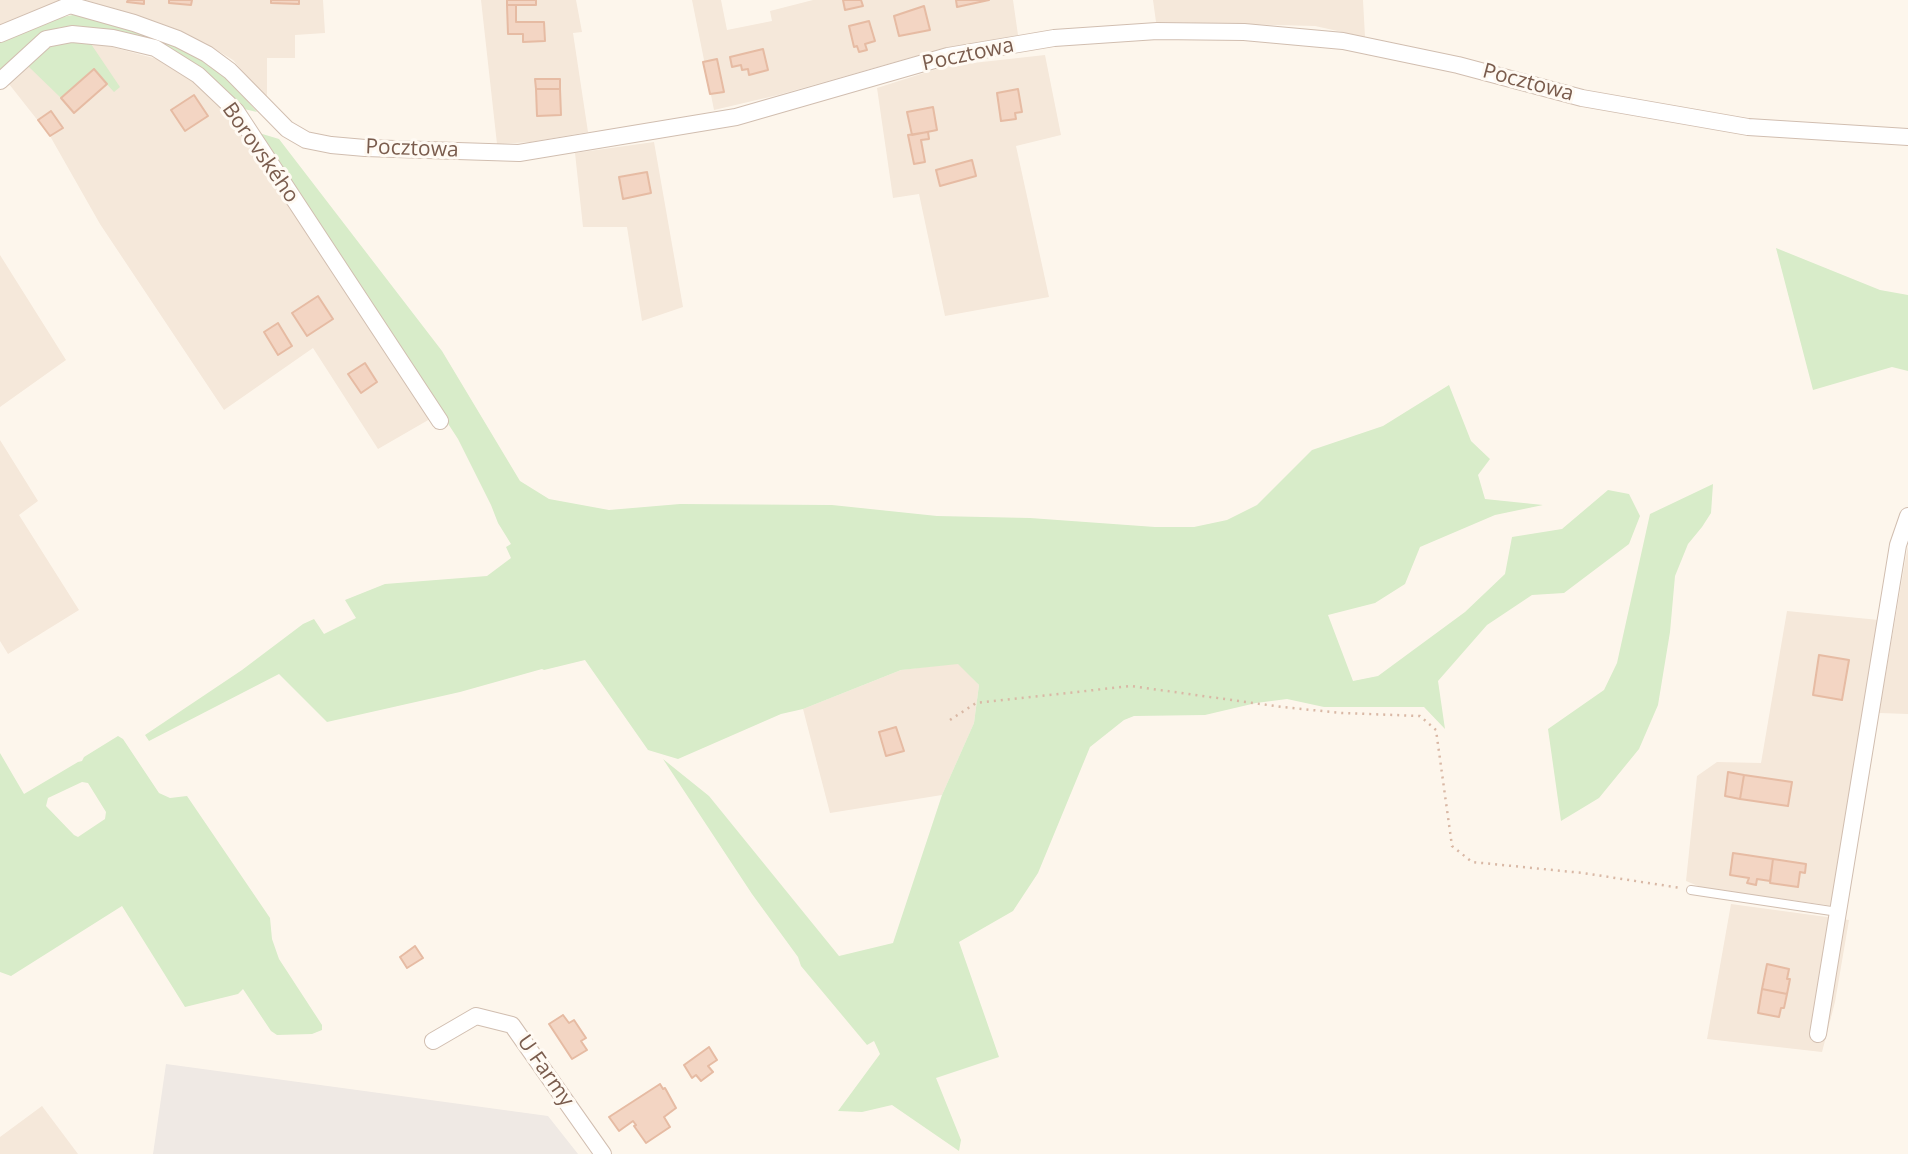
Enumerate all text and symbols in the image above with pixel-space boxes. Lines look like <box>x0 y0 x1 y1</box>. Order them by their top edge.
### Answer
street label: Pocztowa <box>920 33 1016 77</box>
street label: Pocztowa <box>1480 59 1576 107</box>
street label: Borovského <box>216 98 304 208</box>
street label: Pocztowa <box>365 135 459 163</box>
street label: U Farmy <box>511 1030 579 1112</box>

